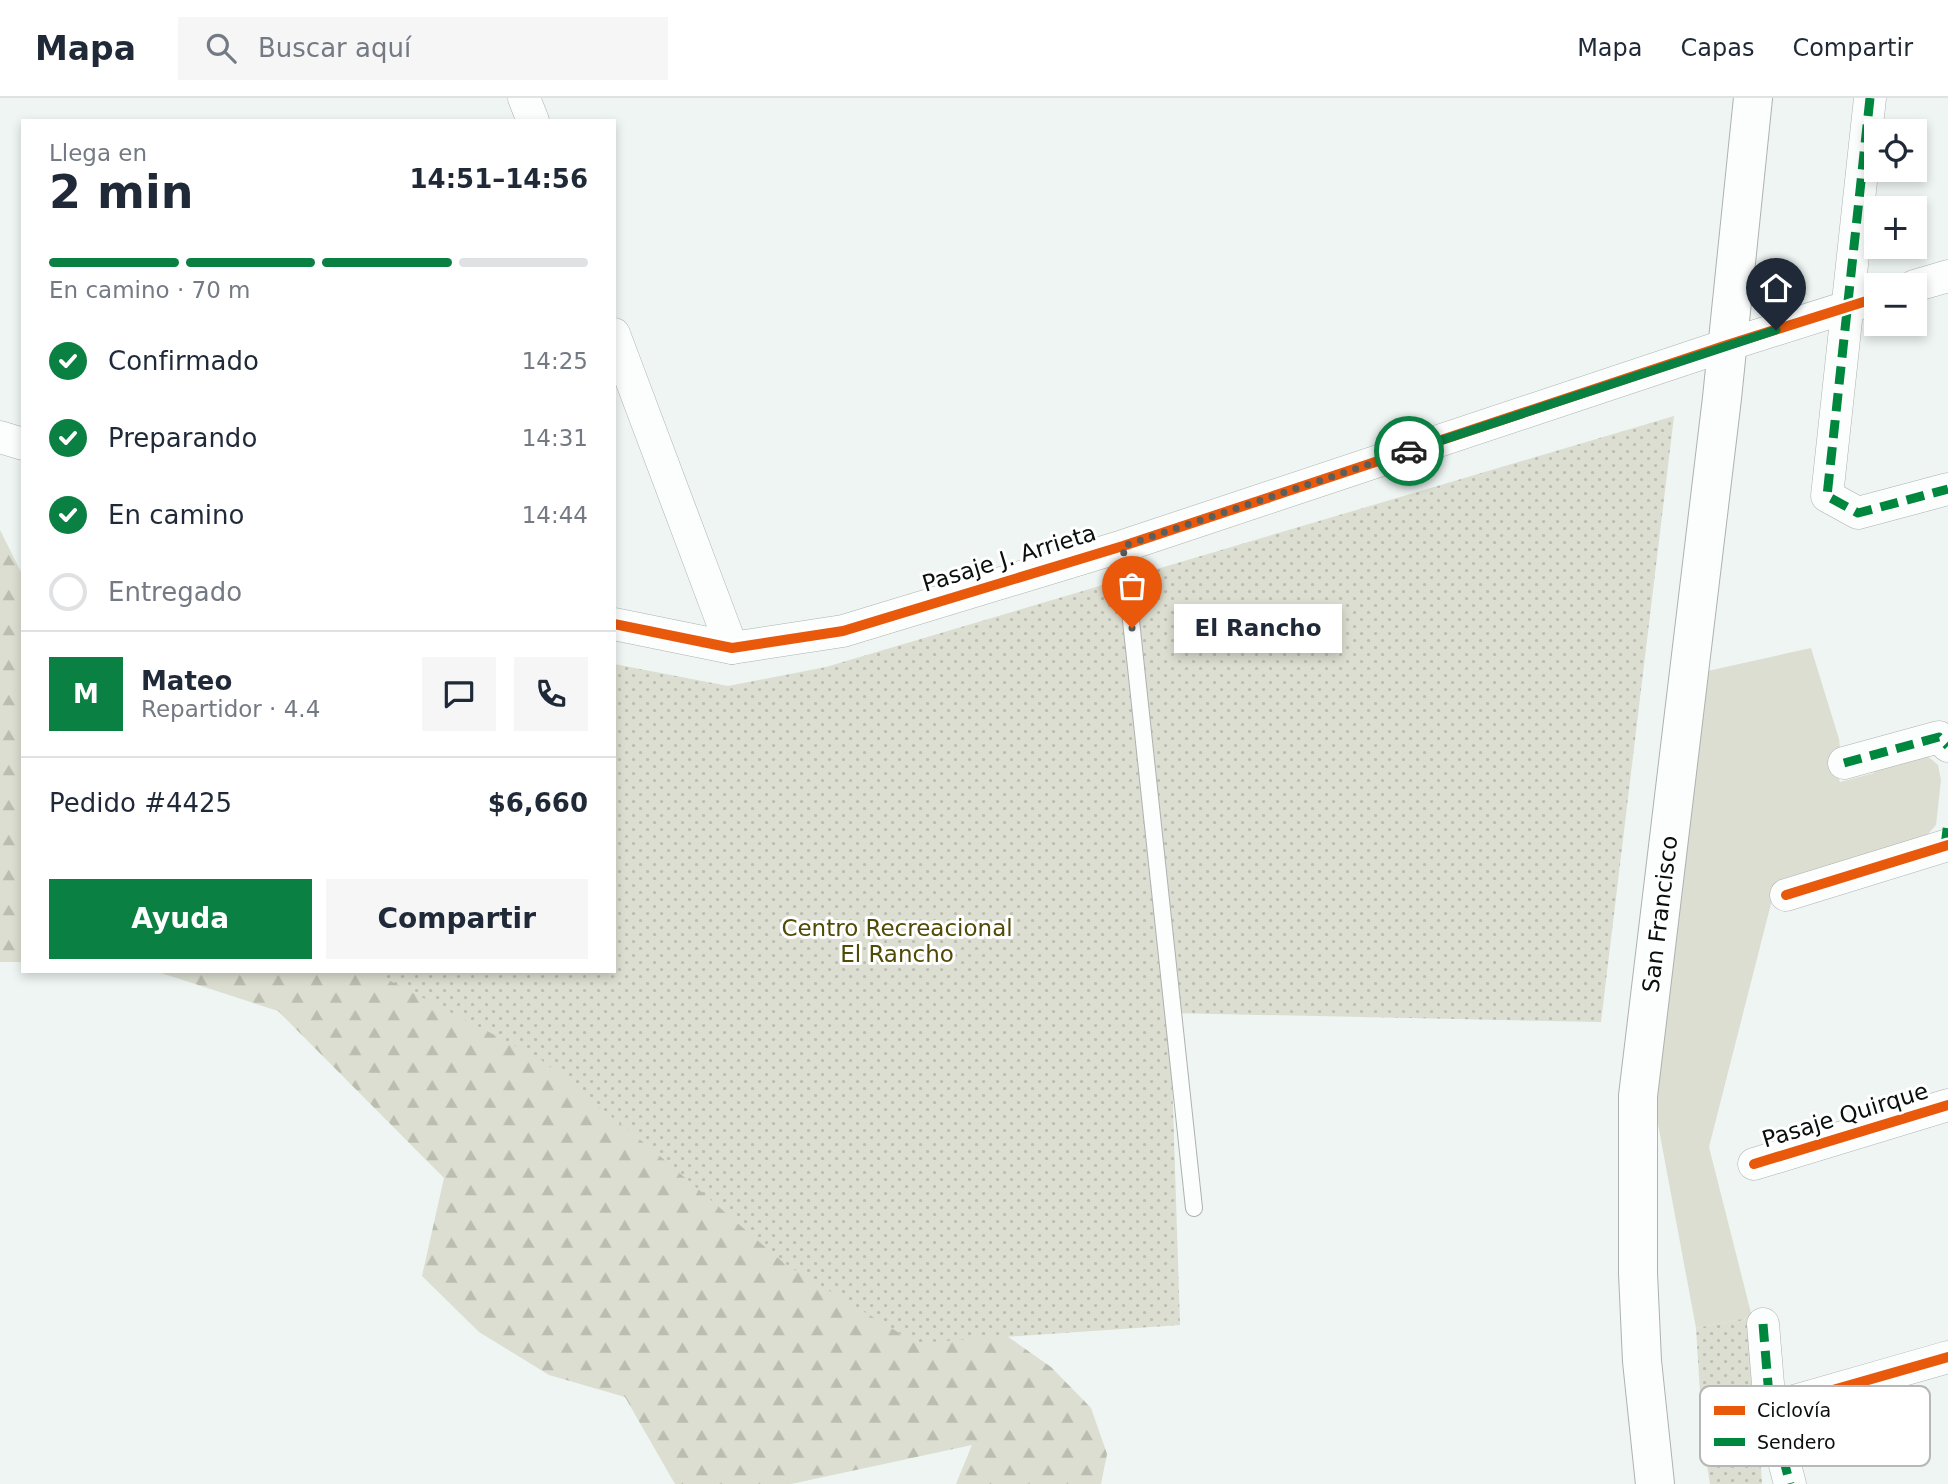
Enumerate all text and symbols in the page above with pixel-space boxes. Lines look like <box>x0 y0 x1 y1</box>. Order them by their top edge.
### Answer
search box <box>178 17 668 80</box>
text: Mapa <box>35 29 136 68</box>
icon: search <box>202 29 240 67</box>
text: Buscar aquí <box>258 33 411 63</box>
text: Mapa <box>1577 34 1643 62</box>
text: Capas <box>1681 34 1754 62</box>
text: Compartir <box>1792 34 1913 62</box>
map controls <box>1864 119 1927 336</box>
button: locate <box>1864 119 1927 182</box>
text: Llega en <box>49 140 147 166</box>
text: 14:51–14:56 <box>409 164 588 194</box>
text: 2 min <box>49 165 193 219</box>
button: + <box>1864 196 1927 259</box>
pin <box>1746 258 1806 330</box>
icon: home <box>1757 269 1795 307</box>
button: − <box>1864 273 1927 336</box>
text: En camino · 70 m <box>49 277 251 303</box>
icon: check <box>49 342 87 380</box>
text: Confirmado <box>108 346 259 376</box>
text: 14:25 <box>522 348 588 374</box>
courier <box>1374 416 1444 486</box>
icon: check <box>49 419 87 457</box>
text: Preparando <box>108 423 257 453</box>
text: 14:31 <box>522 425 588 451</box>
icon: car <box>1390 432 1428 470</box>
icon: check <box>49 496 87 534</box>
text: En camino <box>108 500 244 530</box>
text: 14:44 <box>522 502 588 528</box>
street label: Pasaje J. Arrieta <box>919 519 1099 597</box>
pin <box>1102 556 1162 628</box>
icon: bag <box>1113 567 1151 605</box>
text: Entregado <box>108 577 242 607</box>
callout: El Rancho <box>1174 603 1342 652</box>
text: El Rancho <box>1194 615 1322 641</box>
button: chat <box>422 657 496 731</box>
button: phone <box>514 657 588 731</box>
text: Mateo <box>141 666 232 696</box>
text: M <box>73 679 99 709</box>
text: Repartidor · 4.4 <box>141 696 320 722</box>
text: Pedido #4425 <box>49 788 232 818</box>
text: $6,660 <box>488 788 588 818</box>
street label: San Francisco <box>1637 834 1683 994</box>
button: Ayuda <box>49 879 312 959</box>
button: Compartir <box>326 879 588 959</box>
park label: Centro Recreacional El Rancho <box>781 915 1013 967</box>
street label: Pasaje Quirque <box>1759 1077 1931 1153</box>
legend <box>1700 1386 1930 1466</box>
text: Ciclovía <box>1757 1399 1831 1421</box>
text: Sendero <box>1757 1431 1836 1453</box>

